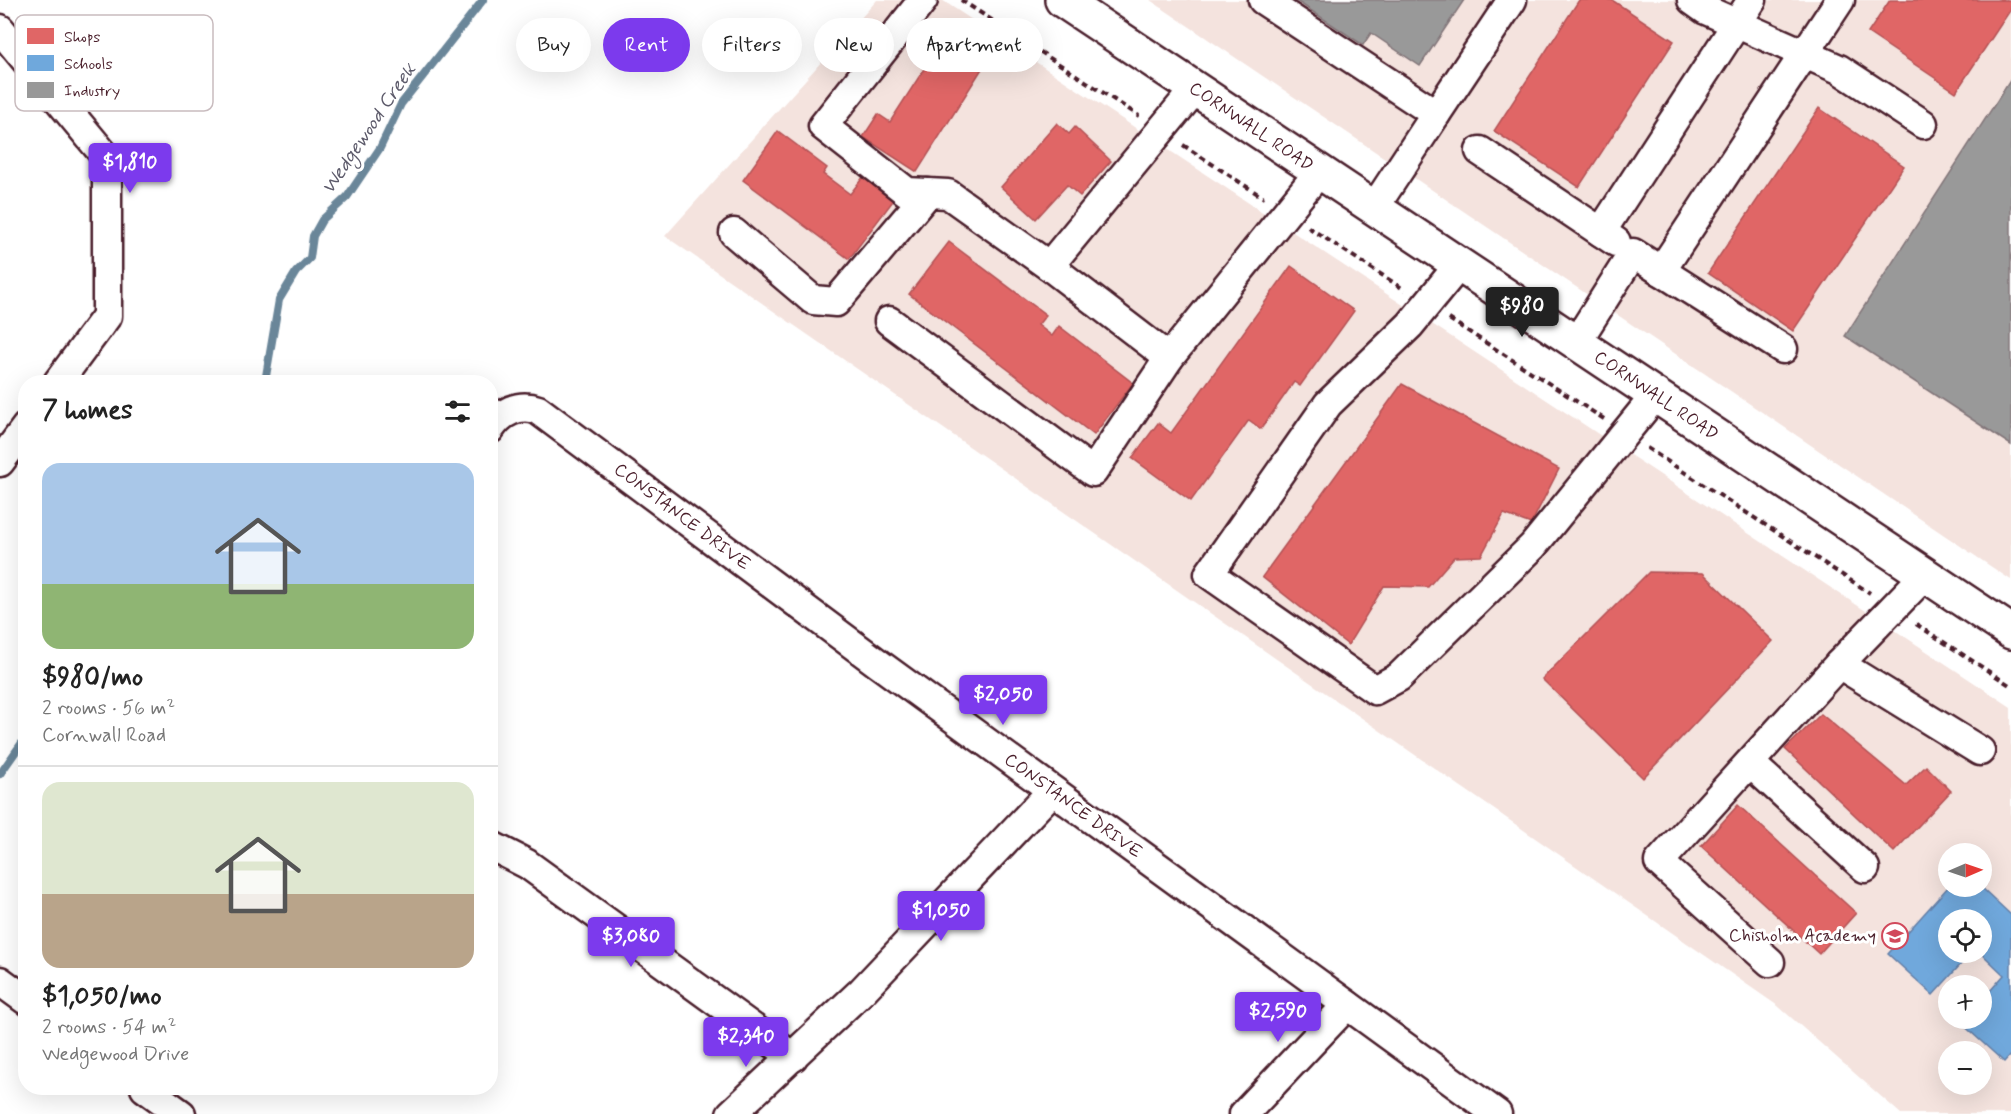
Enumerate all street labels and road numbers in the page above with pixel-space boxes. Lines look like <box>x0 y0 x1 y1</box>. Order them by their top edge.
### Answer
street label: CORNWALL ROAD <box>1184 76 1318 178</box>
street label: CORNWALL ROAD <box>1589 345 1723 447</box>
street label: CONSTANCE DRIVE <box>609 458 755 576</box>
street label: CONSTANCE DRIVE <box>999 748 1147 864</box>

